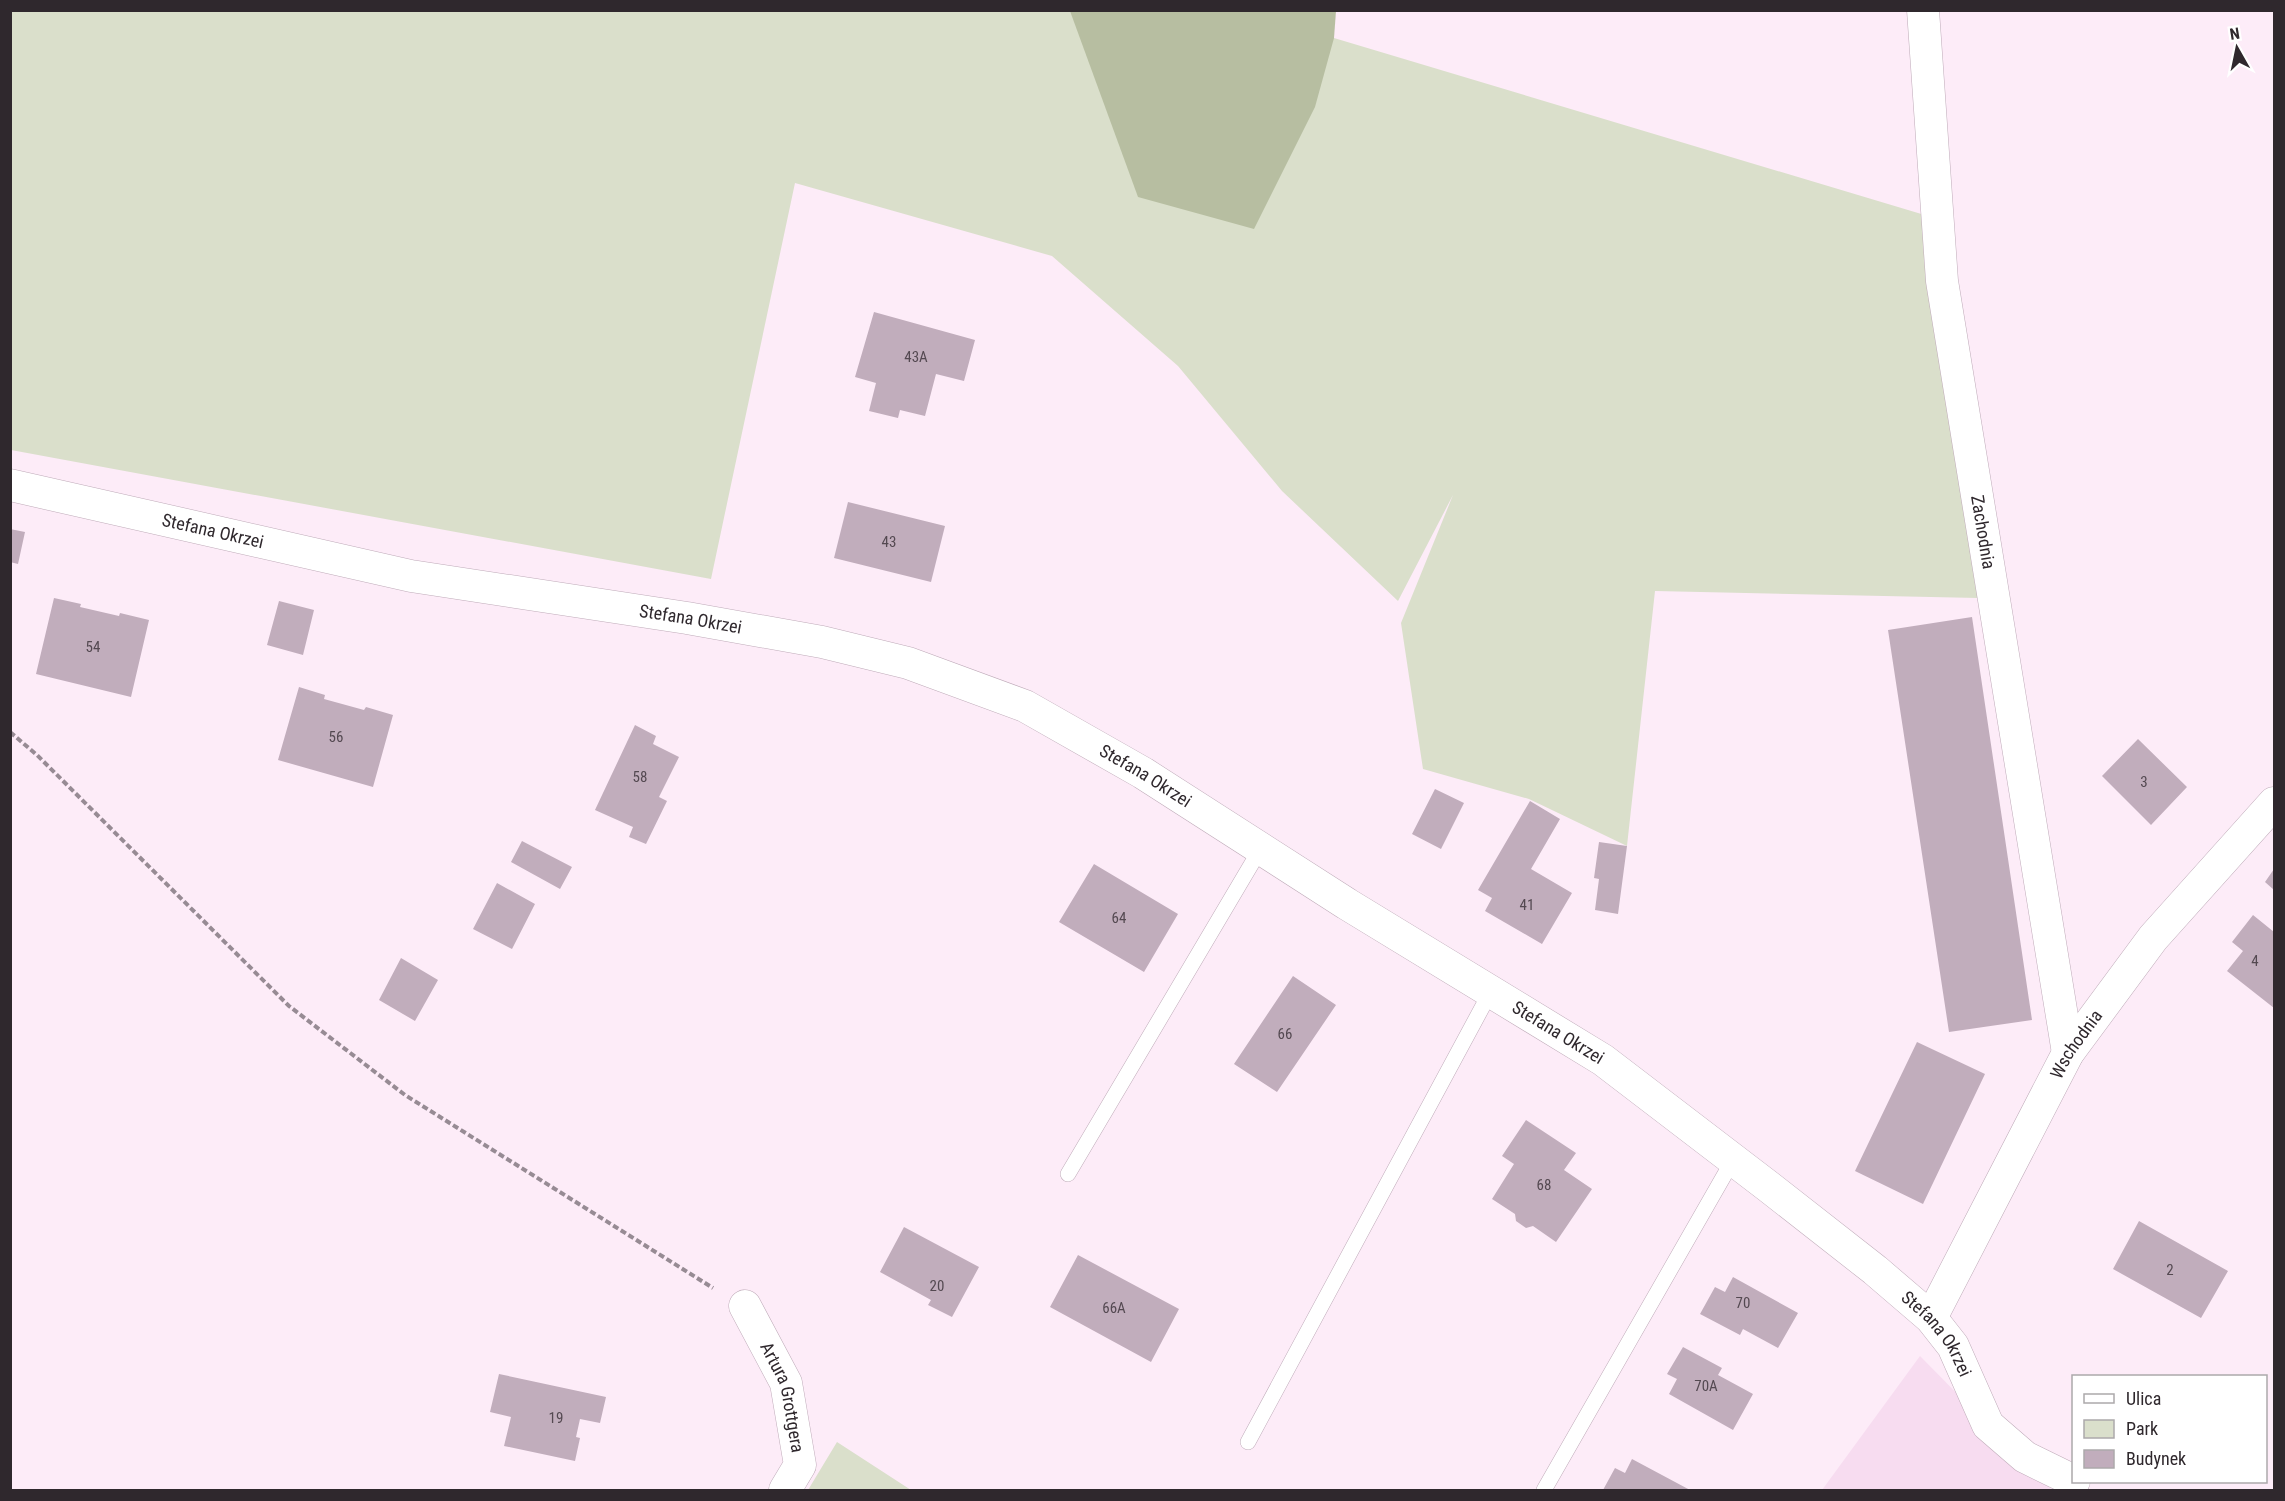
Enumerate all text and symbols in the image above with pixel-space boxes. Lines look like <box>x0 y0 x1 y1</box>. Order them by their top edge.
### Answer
north arrow <box>2207 18 2267 78</box>
text: N <box>2228 24 2241 44</box>
house number: 43A <box>904 348 928 366</box>
street label: Zachodnia <box>1967 493 2000 570</box>
street label: Stefana Okrzei <box>160 509 266 552</box>
house number: 43 <box>882 533 896 551</box>
street label: Stefana Okrzei <box>638 600 744 638</box>
house number: 54 <box>86 638 100 656</box>
house number: 56 <box>329 728 343 746</box>
street label: Stefana Okrzei <box>1096 740 1196 811</box>
house number: 58 <box>633 768 647 786</box>
house number: 3 <box>2140 773 2148 791</box>
house number: 41 <box>1520 896 1534 914</box>
house number: 64 <box>1112 909 1126 927</box>
house number: 4 <box>2251 952 2259 970</box>
street label: Stefana Okrzei <box>1509 996 1608 1068</box>
street label: Wschodnia <box>2046 1006 2106 1082</box>
house number: 66 <box>1278 1025 1292 1043</box>
house number: 68 <box>1537 1176 1551 1194</box>
house number: 2 <box>2166 1261 2174 1279</box>
house number: 20 <box>930 1277 944 1295</box>
street label: Stefana Okrzei <box>1897 1286 1976 1380</box>
house number: 70 <box>1736 1294 1750 1312</box>
house number: 66A <box>1102 1299 1126 1317</box>
street label: Artura Grottgera <box>756 1338 809 1454</box>
legend <box>2072 1375 2267 1483</box>
house number: 70A <box>1694 1377 1718 1395</box>
text: Ulica <box>2126 1388 2161 1409</box>
house number: 19 <box>549 1409 563 1427</box>
text: Park <box>2126 1418 2158 1439</box>
text: Budynek <box>2126 1448 2186 1469</box>

